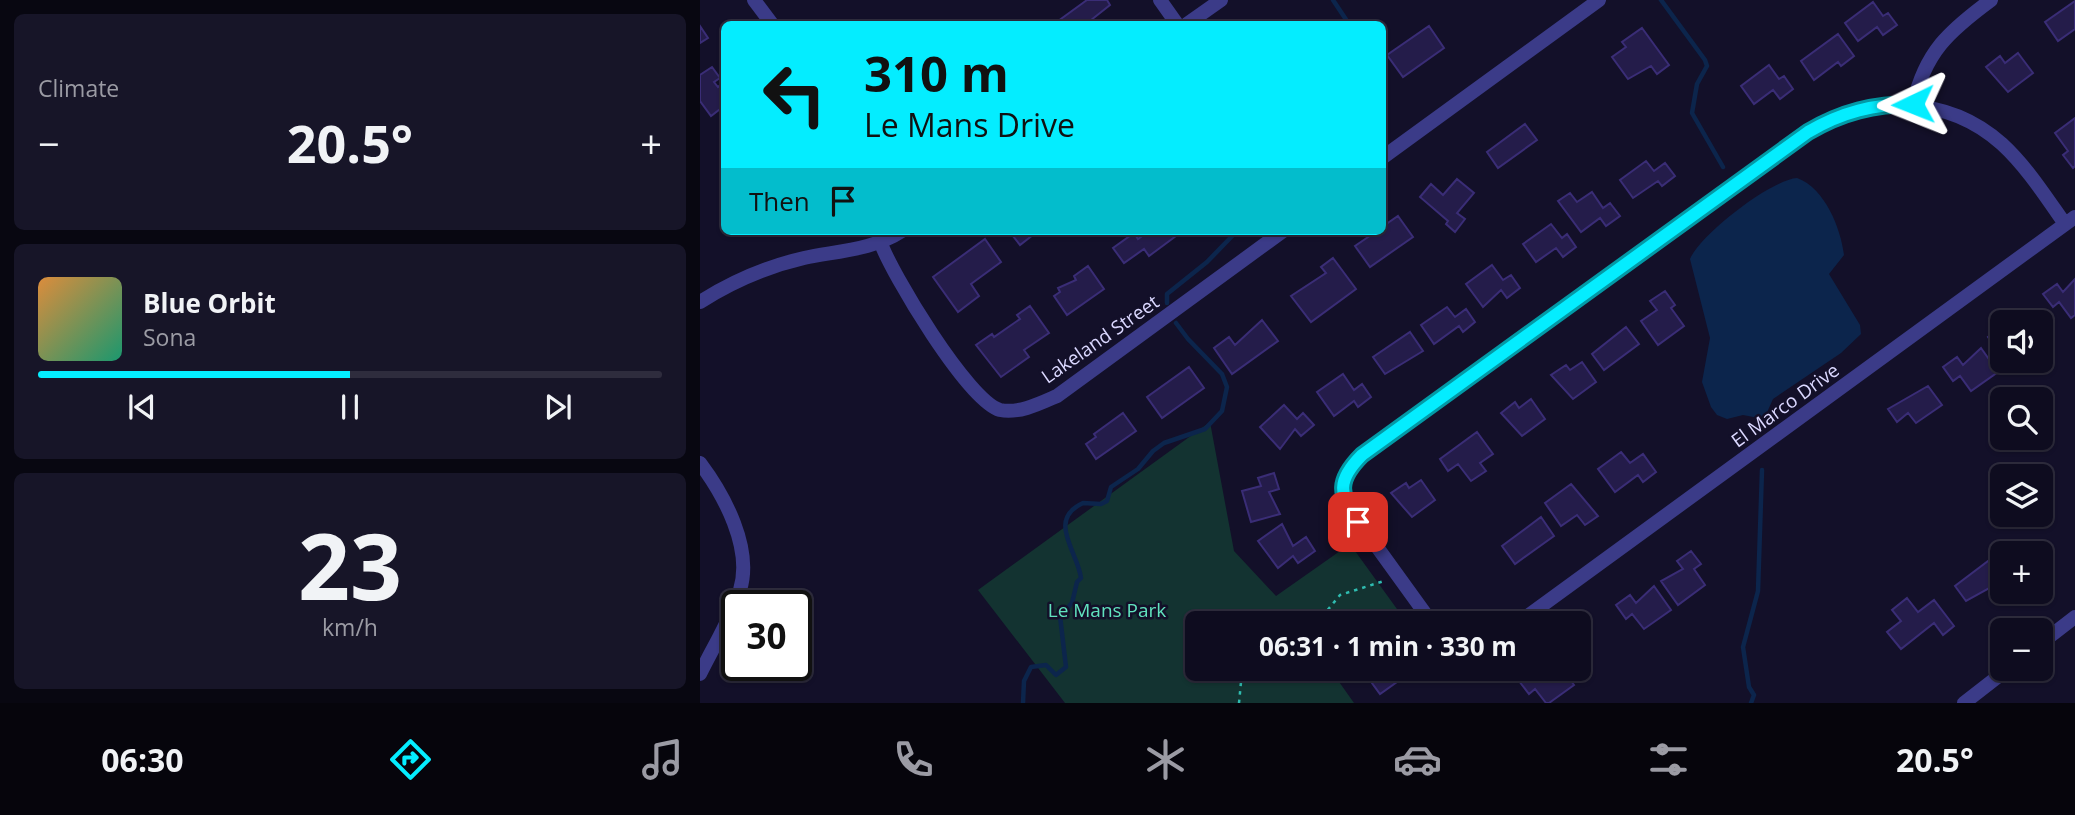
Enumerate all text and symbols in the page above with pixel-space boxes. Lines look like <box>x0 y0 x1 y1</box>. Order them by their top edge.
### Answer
text: 310 m <box>864 40 1009 106</box>
icon: left <box>749 49 840 140</box>
position arrow <box>1876 67 1950 141</box>
text: Climate <box>38 72 119 104</box>
text: Le Mans Drive <box>864 103 1075 146</box>
text: 20.5° <box>287 107 413 178</box>
text: − <box>38 117 60 169</box>
text: + <box>640 117 662 169</box>
icon: arrive <box>824 182 862 220</box>
text: Then <box>749 183 810 219</box>
text: Blue Orbit <box>143 285 276 321</box>
street label: Lakeland Street <box>1036 289 1164 389</box>
map controls <box>1990 310 2053 681</box>
button: sound <box>1990 310 2053 373</box>
text: Sona <box>143 321 196 353</box>
street label: El Marco Drive <box>1726 357 1844 453</box>
button: search <box>1990 387 2053 450</box>
icon: previous <box>123 388 161 426</box>
icon: pause <box>331 388 369 426</box>
icon: next <box>539 388 577 426</box>
button: layers <box>1990 464 2053 527</box>
pin <box>1328 492 1388 552</box>
text: 23 <box>298 503 402 627</box>
icon: arrive <box>1339 503 1377 541</box>
button: + <box>1990 541 2053 604</box>
speed limit sign: 30 <box>721 590 812 681</box>
park label: Le Mans Park <box>1048 597 1166 623</box>
text: km/h <box>322 611 378 643</box>
button: − <box>1990 618 2053 681</box>
text: 06:31 · 1 min · 330 m <box>1259 628 1517 664</box>
icon: directions <box>386 735 435 784</box>
icon: music <box>638 735 687 784</box>
icon: phone <box>889 735 938 784</box>
icon: climate <box>1141 735 1190 784</box>
icon: car <box>1393 735 1442 784</box>
icon: filters <box>1644 735 1693 784</box>
text: 06:30 <box>101 738 184 781</box>
text: 20.5° <box>1896 738 1974 781</box>

